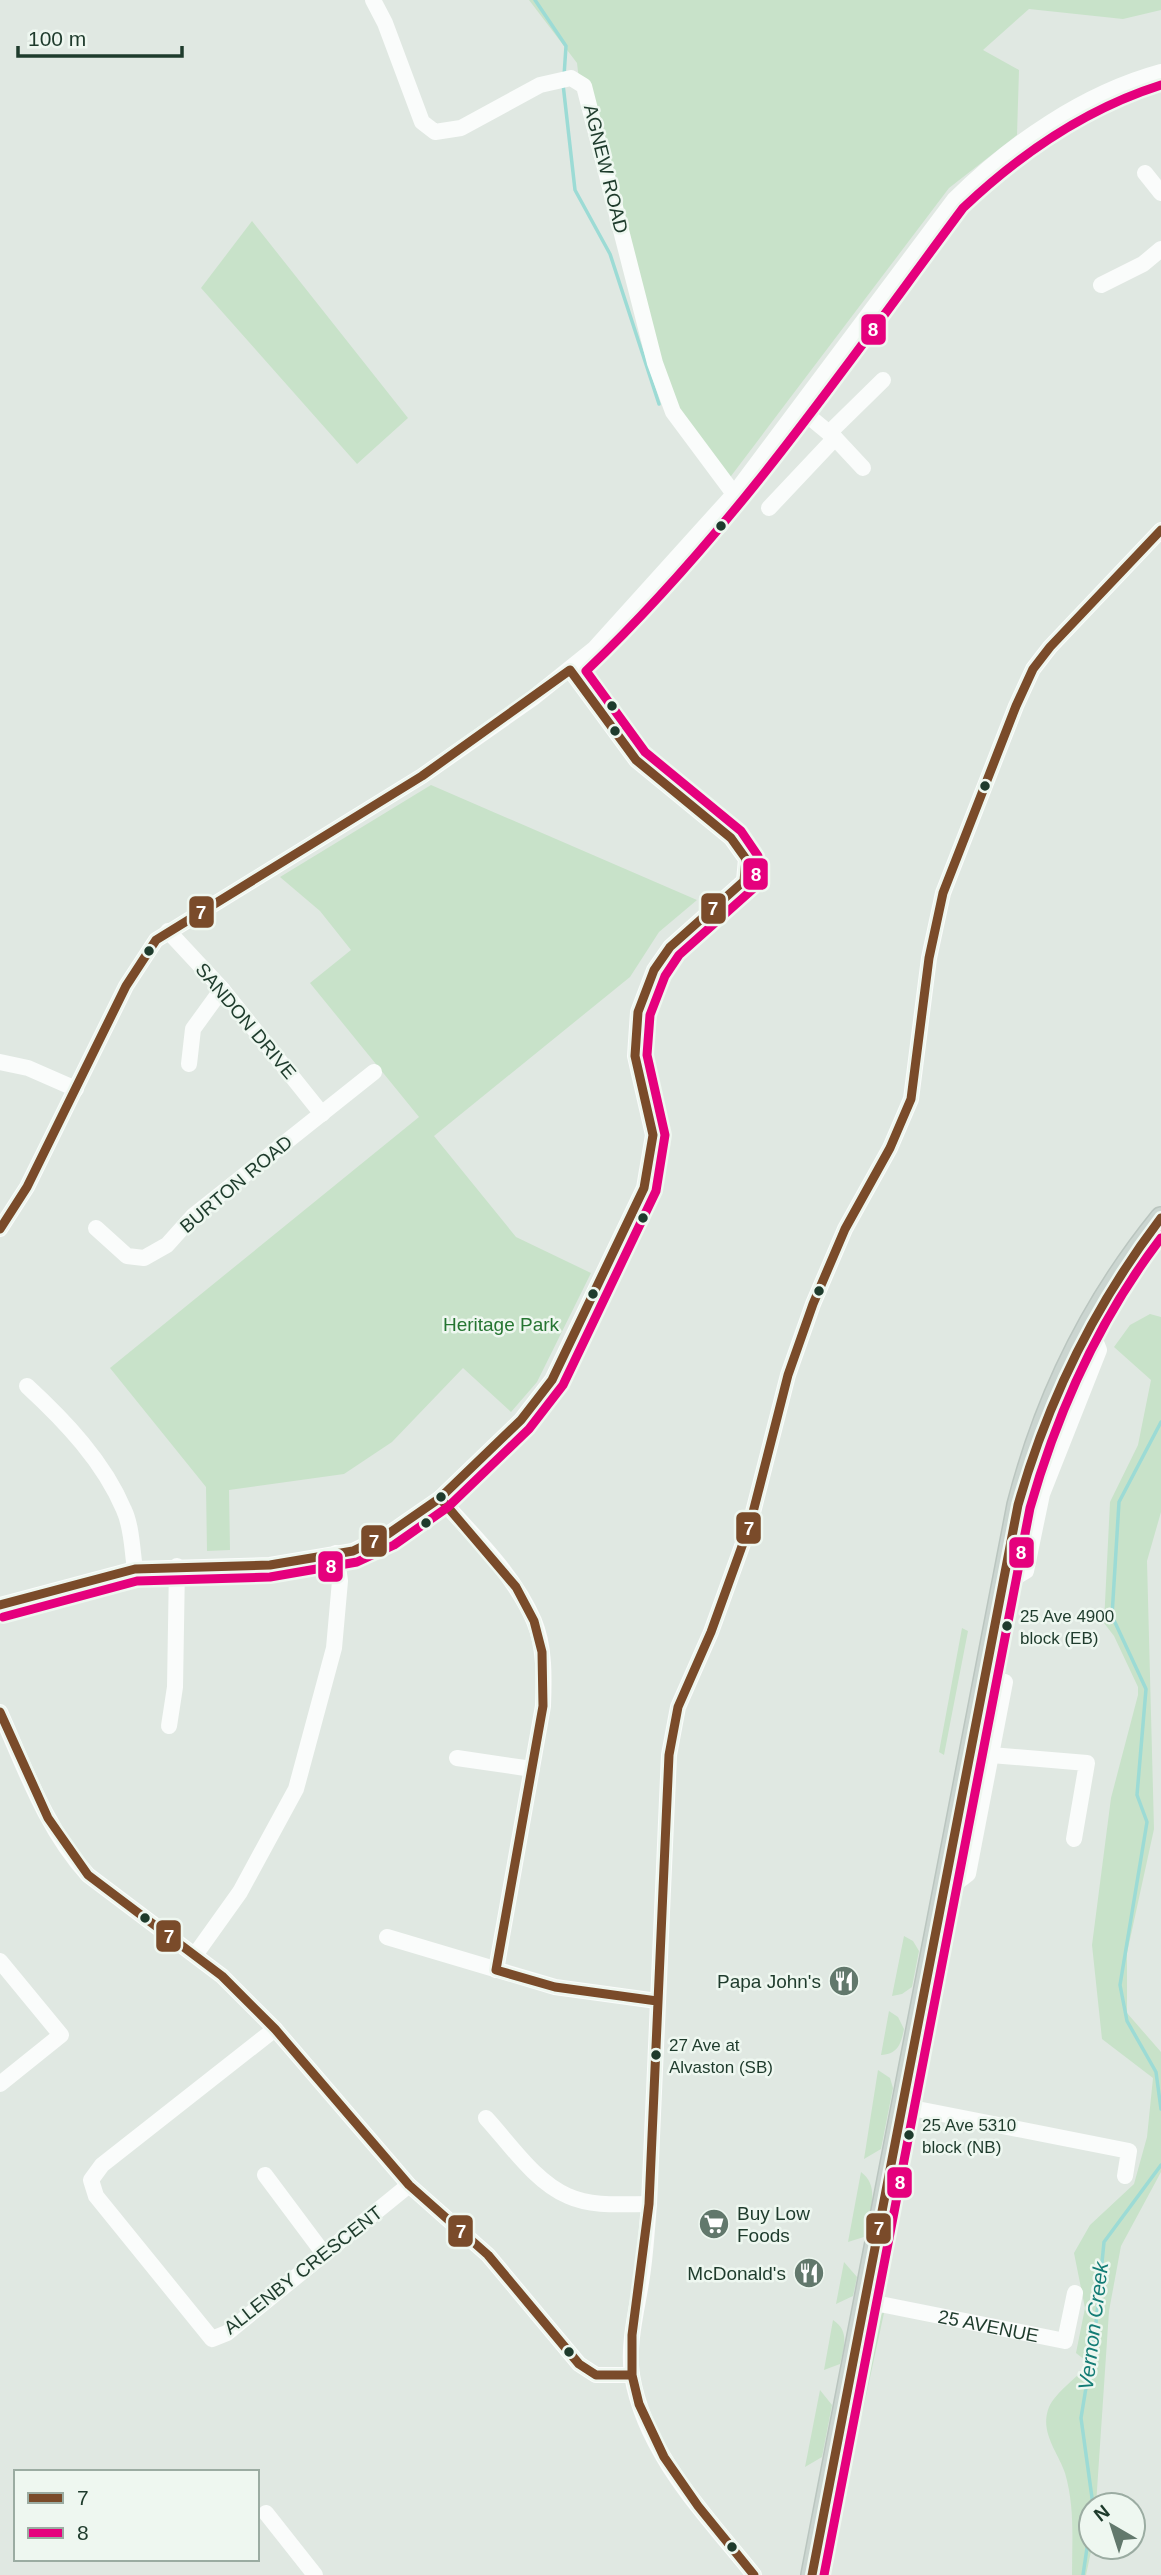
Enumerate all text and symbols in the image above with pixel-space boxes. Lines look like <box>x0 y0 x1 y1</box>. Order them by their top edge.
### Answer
scale bar <box>18 14 182 58</box>
text: 100 m <box>28 27 86 50</box>
street label: AGNEW ROAD <box>580 102 632 236</box>
line badge: 8 <box>860 313 887 346</box>
text: 8 <box>868 319 878 340</box>
unlabelled marker <box>714 519 728 533</box>
unlabelled marker <box>605 699 619 713</box>
unlabelled marker <box>608 724 622 738</box>
unlabelled marker <box>978 779 992 793</box>
line badge: 8 <box>742 857 769 891</box>
text: 8 <box>751 864 761 885</box>
line badge: 7 <box>700 892 727 925</box>
line badge: 7 <box>188 895 215 929</box>
text: 7 <box>708 898 718 919</box>
text: 7 <box>196 902 206 923</box>
unlabelled marker <box>142 944 156 958</box>
street label: SANDON DRIVE <box>191 959 301 1083</box>
street label: BURTON ROAD <box>176 1131 296 1237</box>
unlabelled marker <box>636 1211 650 1225</box>
unlabelled marker <box>812 1284 826 1298</box>
unlabelled marker <box>586 1287 600 1301</box>
park label: Heritage Park <box>443 1314 560 1335</box>
unlabelled marker <box>434 1490 448 1504</box>
line badge: 7 <box>735 1511 762 1545</box>
unlabelled marker <box>419 1516 433 1530</box>
text: 7 <box>744 1518 754 1539</box>
line badge: 7 <box>360 1524 388 1558</box>
text: 7 <box>369 1531 379 1552</box>
line badge: 8 <box>1008 1536 1035 1569</box>
text: 8 <box>1016 1542 1026 1563</box>
line badge: 8 <box>317 1550 344 1583</box>
text: 8 <box>326 1556 336 1577</box>
place label: 25 Ave 4900 block (EB) <box>1020 1607 1114 1648</box>
marker: 25 Ave 4900 block (EB) <box>1000 1619 1014 1633</box>
unlabelled marker <box>138 1911 152 1925</box>
line badge: 7 <box>155 1919 182 1953</box>
text: 7 <box>164 1926 174 1947</box>
restaurant icon: Papa John's <box>827 1964 861 1998</box>
place label: Papa John's <box>717 1971 821 1992</box>
place label: 27 Ave at Alvaston (SB) <box>669 2036 773 2077</box>
marker: 27 Ave at Alvaston (SB) <box>649 2048 663 2062</box>
place label: 25 Ave 5310 block (NB) <box>922 2116 1016 2157</box>
marker: 25 Ave 5310 block (NB) <box>902 2128 916 2142</box>
line badge: 8 <box>886 2166 913 2199</box>
text: 8 <box>895 2172 905 2193</box>
street label: ALLENBY CRESCENT <box>220 2201 387 2338</box>
place label: Buy Low Foods <box>737 2203 810 2246</box>
supermarket icon: Buy Low Foods <box>697 2207 731 2241</box>
line badge: 7 <box>865 2212 892 2245</box>
line badge: 7 <box>447 2214 474 2248</box>
text: 7 <box>874 2218 884 2239</box>
text: 7 <box>456 2221 466 2242</box>
restaurant icon: McDonald's <box>792 2256 826 2290</box>
water label: Vernon Creek <box>1074 2259 1112 2391</box>
place label: McDonald's <box>687 2263 786 2284</box>
street label: 25 AVENUE <box>936 2305 1041 2346</box>
unlabelled marker <box>562 2345 576 2359</box>
legend <box>14 2470 259 2561</box>
text: 7 <box>77 2486 89 2509</box>
north arrow <box>1077 2491 1147 2561</box>
text: N <box>1090 2501 1114 2526</box>
text: 8 <box>77 2521 89 2544</box>
unlabelled marker <box>725 2540 739 2554</box>

